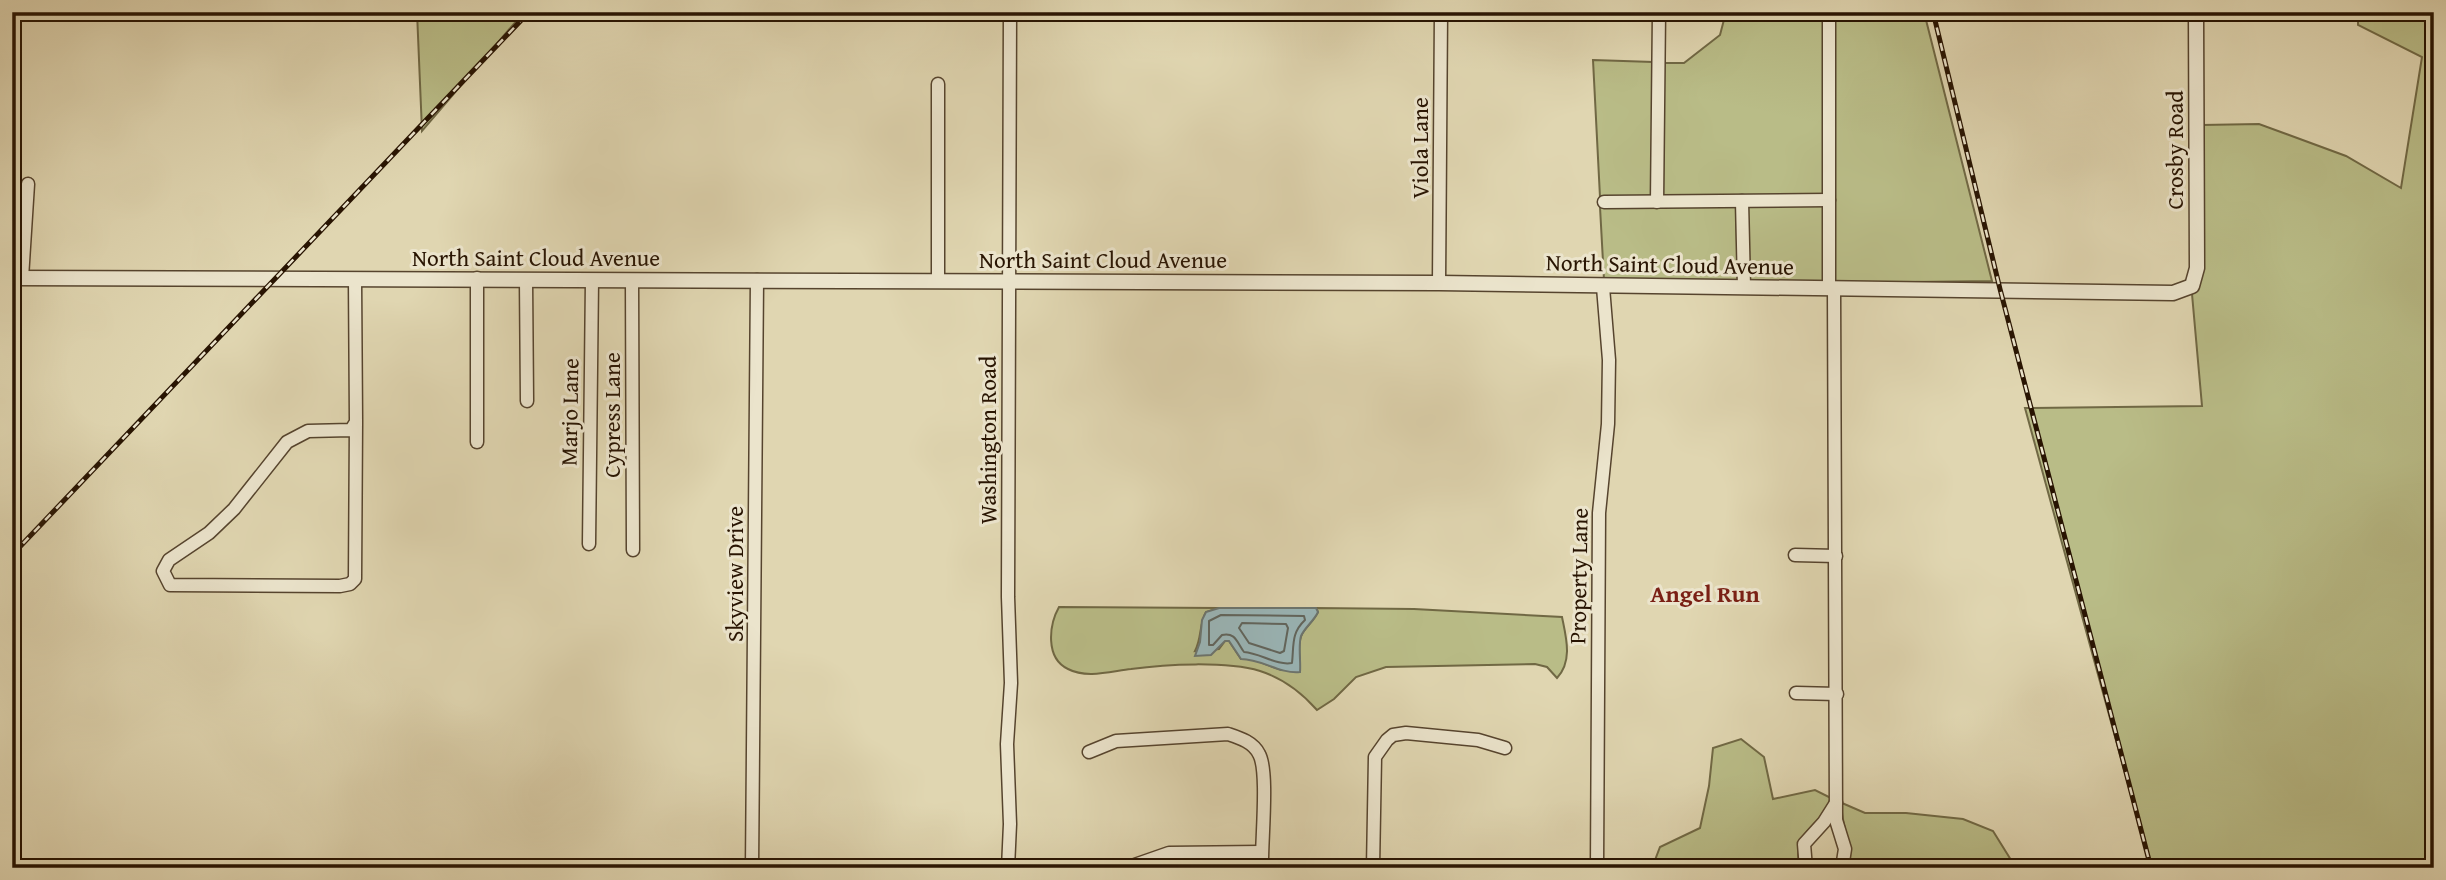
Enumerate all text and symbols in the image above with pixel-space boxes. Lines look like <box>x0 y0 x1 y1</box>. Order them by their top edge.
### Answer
street label: Crosby Road <box>2158 90 2191 210</box>
street label: Viola Lane <box>1403 97 1436 199</box>
street label: North Saint Cloud Avenue <box>412 241 660 274</box>
street label: North Saint Cloud Avenue <box>979 243 1227 276</box>
street label: North Saint Cloud Avenue <box>1546 245 1794 283</box>
street label: Cypress Lane <box>595 352 628 478</box>
street label: Washington Road <box>971 355 1004 524</box>
street label: Marjo Lane <box>552 358 586 466</box>
street label: Skyview Drive <box>718 506 751 642</box>
street label: Property Lane <box>1560 508 1596 644</box>
district label: Angel Run <box>1650 576 1760 611</box>

